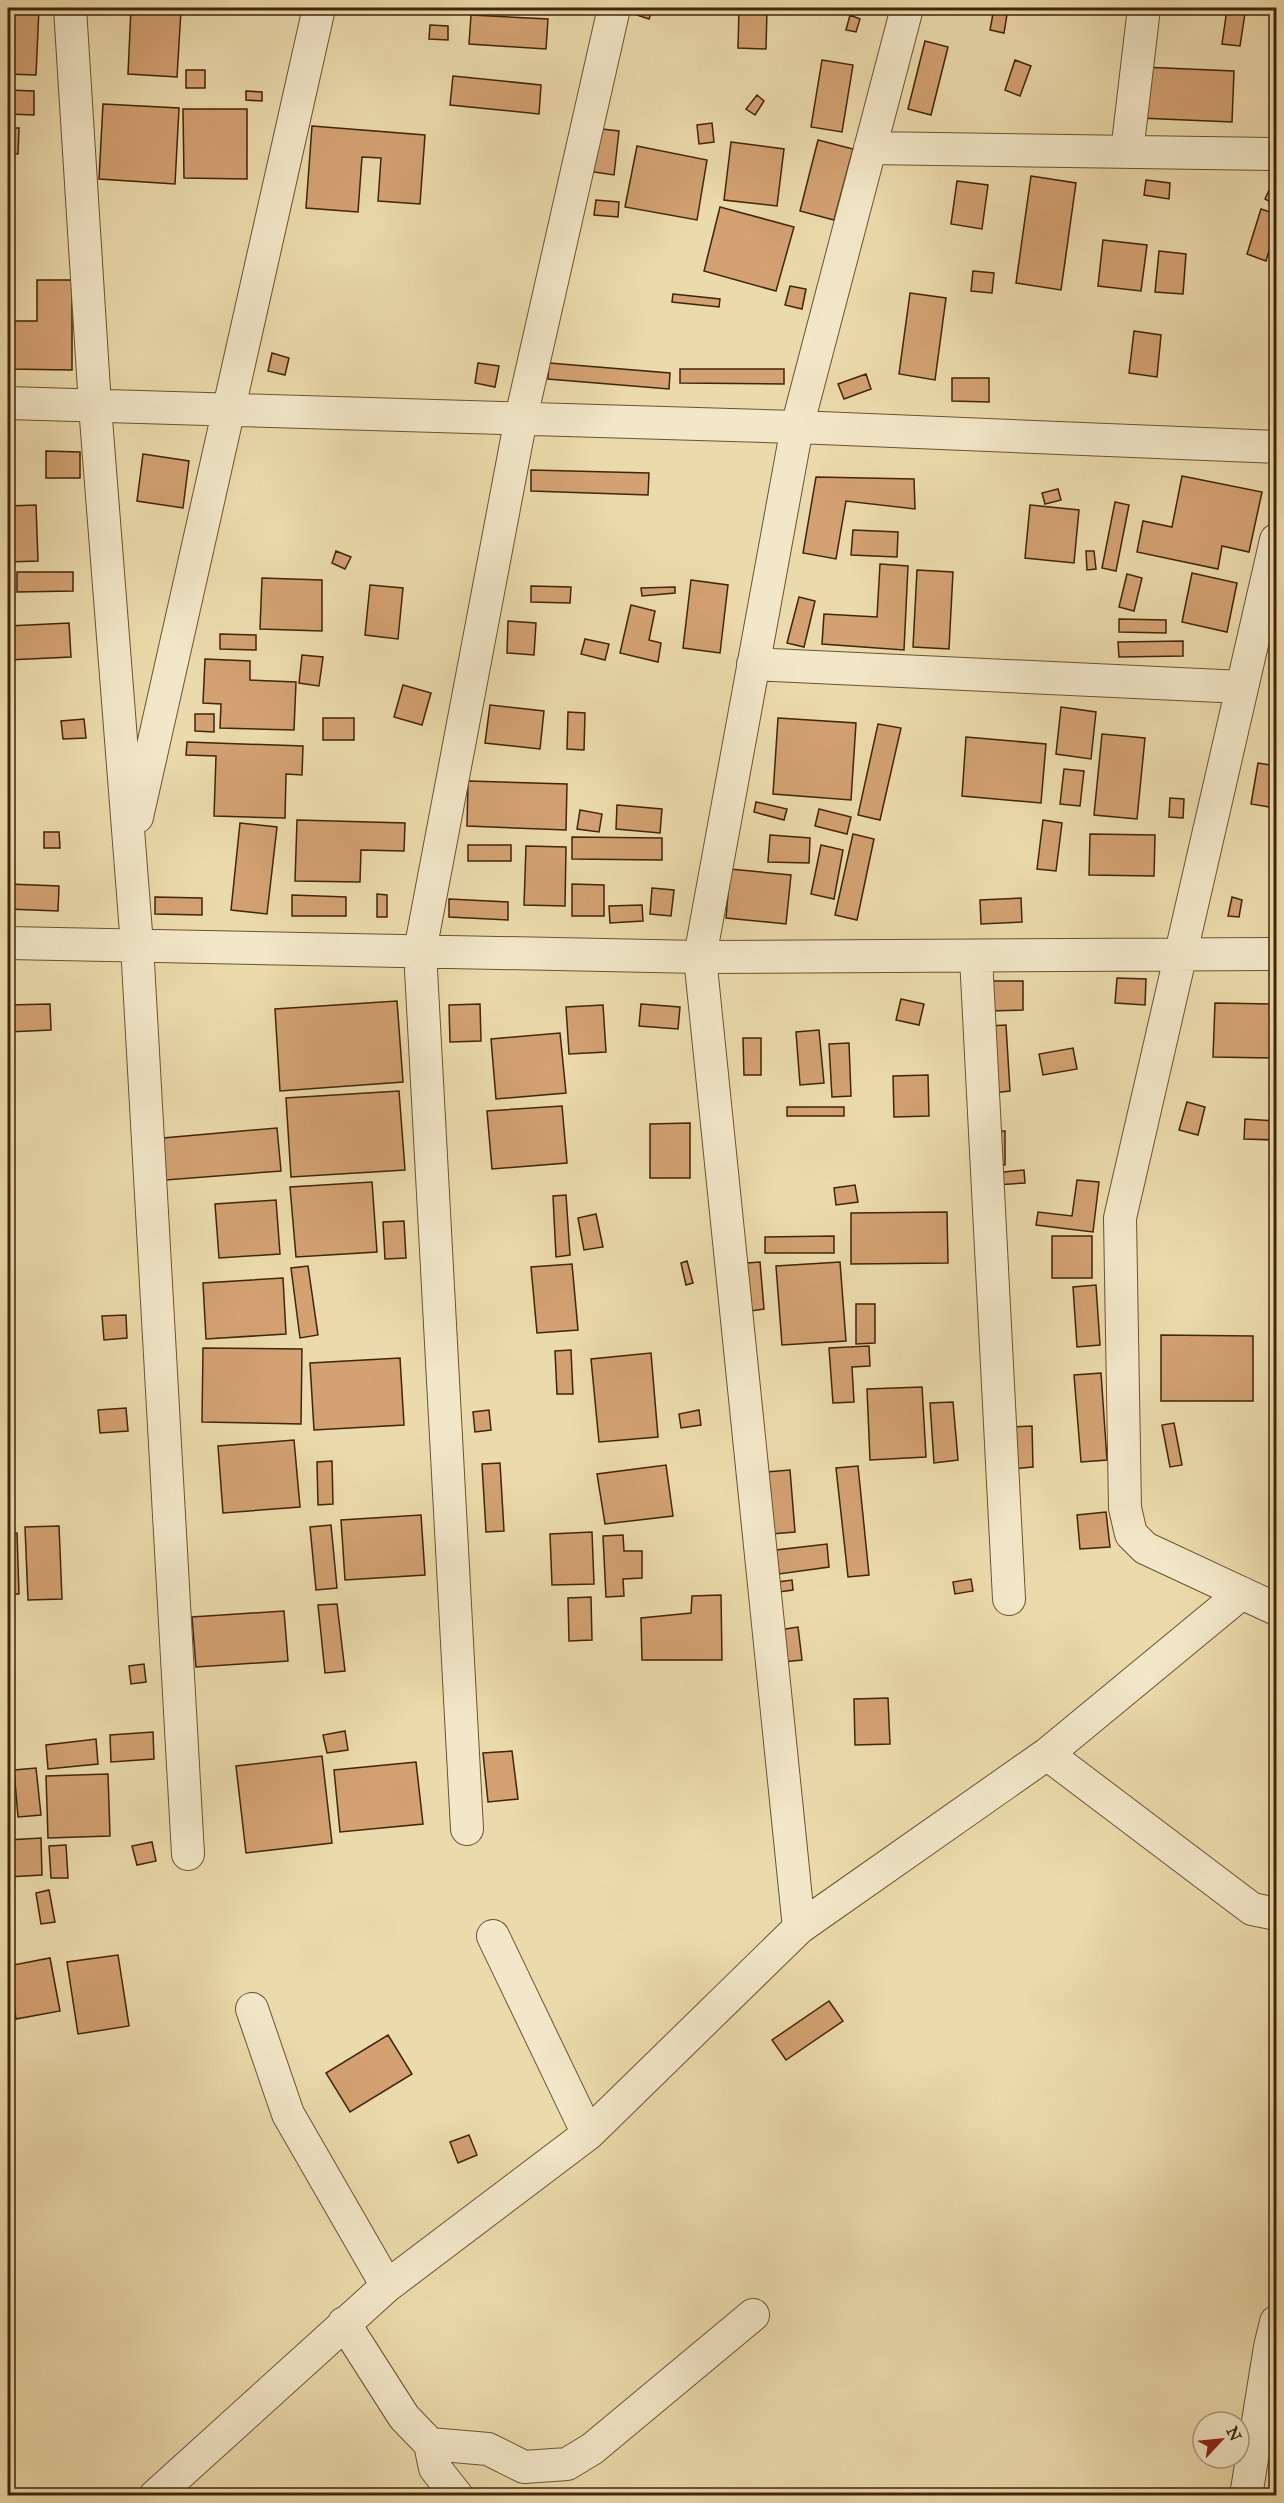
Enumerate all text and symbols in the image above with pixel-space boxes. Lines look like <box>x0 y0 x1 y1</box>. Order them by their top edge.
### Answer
north arrow <box>1191 2410 1251 2470</box>
text: N <box>1223 2423 1246 2444</box>

